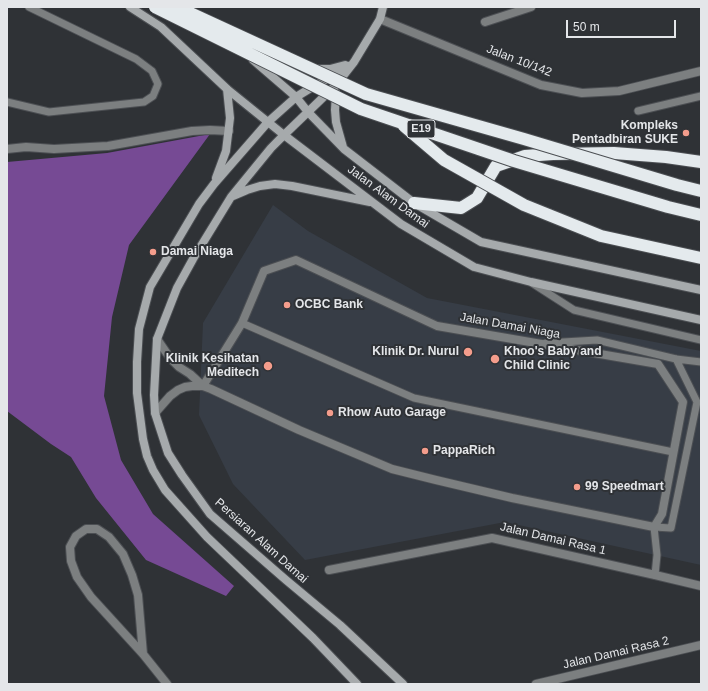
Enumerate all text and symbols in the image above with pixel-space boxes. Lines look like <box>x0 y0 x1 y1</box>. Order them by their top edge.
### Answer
scale bar <box>568 12 678 38</box>
text: 50 m <box>573 20 600 34</box>
street label: Jalan 10/142 <box>484 42 554 80</box>
place label: Kompleks Pentadbiran SUKE <box>572 119 678 147</box>
road number: E19 <box>407 120 435 138</box>
marker: Kompleks Pentadbiran SUKE <box>681 128 691 138</box>
street label: Jalan Alam Damai <box>344 163 432 231</box>
place label: Damai Niaga <box>161 245 233 259</box>
marker: Damai Niaga <box>148 247 158 257</box>
place label: OCBC Bank <box>295 298 363 312</box>
marker: OCBC Bank <box>282 300 292 310</box>
street label: Jalan Damai Niaga <box>459 310 561 342</box>
place label: Klinik Dr. Nurul <box>372 345 459 359</box>
place label: Khoo's Baby and Child Clinic <box>504 345 602 373</box>
marker: Klinik Dr. Nurul <box>462 346 474 358</box>
place label: Klinik Kesihatan Meditech <box>166 352 259 380</box>
marker: Khoo's Baby and Child Clinic <box>489 353 501 365</box>
marker: Klinik Kesihatan Meditech <box>262 360 274 372</box>
place label: Rhow Auto Garage <box>338 406 446 420</box>
marker: Rhow Auto Garage <box>325 408 335 418</box>
place label: PappaRich <box>433 444 495 458</box>
marker: PappaRich <box>420 446 430 456</box>
place label: 99 Speedmart <box>585 480 664 494</box>
marker: 99 Speedmart <box>572 482 582 492</box>
street label: Persiaran Alam Damai <box>212 495 310 587</box>
street label: Jalan Damai Rasa 1 <box>499 520 607 558</box>
street label: Jalan Damai Rasa 2 <box>562 634 670 672</box>

